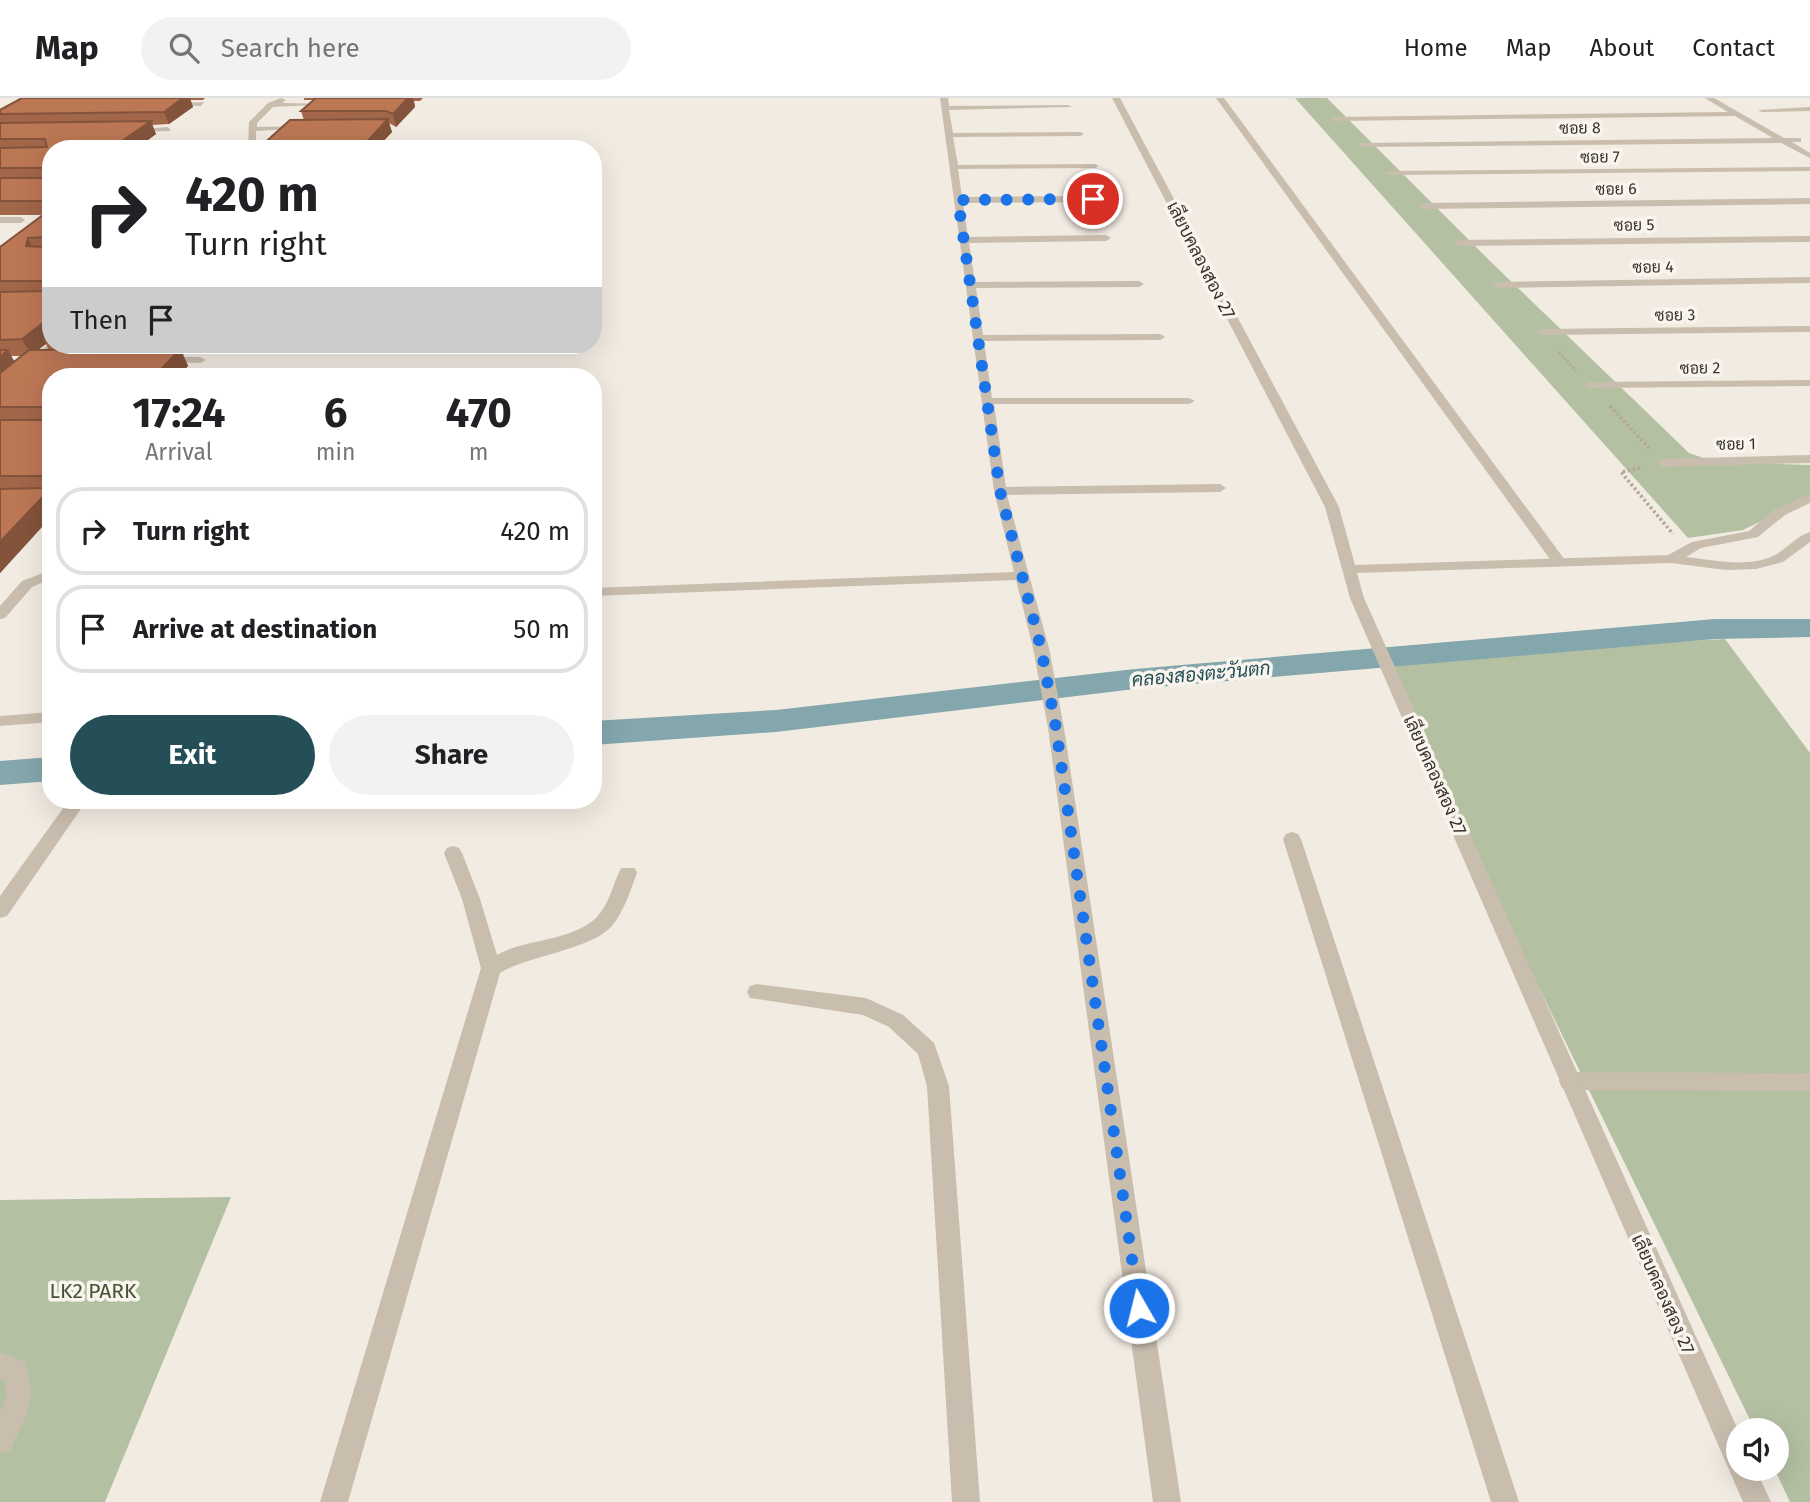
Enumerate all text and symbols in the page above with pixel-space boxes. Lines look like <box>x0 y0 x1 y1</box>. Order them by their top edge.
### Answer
search box <box>141 17 631 80</box>
text: Map <box>35 28 99 68</box>
icon: search <box>165 29 203 67</box>
text: Search here <box>221 33 360 64</box>
text: Home <box>1404 34 1468 62</box>
text: Map <box>1506 34 1552 62</box>
text: About <box>1590 34 1654 62</box>
text: Contact <box>1692 34 1775 62</box>
street label: ซอย 8 <box>1559 118 1601 138</box>
street label: ซอย 7 <box>1580 147 1620 167</box>
text: 420 m <box>185 165 319 224</box>
icon: right <box>70 168 161 259</box>
pin <box>1063 169 1123 229</box>
street label: ซอย 6 <box>1595 179 1637 199</box>
icon: arrive <box>1074 180 1112 218</box>
street label: เลียบคลองสอง 27 <box>1162 197 1242 322</box>
street label: ซอย 5 <box>1614 215 1654 235</box>
text: Turn right <box>185 225 327 263</box>
street label: ซอย 4 <box>1632 257 1674 277</box>
icon: arrive <box>142 301 180 339</box>
text: Then <box>70 305 128 336</box>
street label: ซอย 3 <box>1655 305 1695 325</box>
street label: ซอย 2 <box>1680 358 1721 378</box>
text: 17:24 <box>132 388 226 438</box>
text: 6 <box>324 388 347 438</box>
text: 470 <box>446 388 512 438</box>
street label: ซอย 1 <box>1716 434 1756 454</box>
text: Arrival <box>145 438 213 466</box>
text: min <box>316 438 355 466</box>
text: m <box>469 438 489 466</box>
icon: right <box>74 512 112 550</box>
text: Turn right <box>133 516 250 547</box>
text: 420 m <box>500 516 570 547</box>
icon: arrive <box>74 610 112 648</box>
text: Arrive at destination <box>133 614 377 645</box>
text: 50 m <box>513 614 570 645</box>
water label: คลองสองตะวันตก <box>1131 656 1271 692</box>
street label: เลียบคลองสอง 27 <box>1399 711 1473 838</box>
button: Exit <box>70 715 315 795</box>
button: Share <box>329 715 574 795</box>
street label: เลียบคลองสอง 27 <box>1627 1230 1701 1357</box>
position arrow <box>1102 1271 1176 1345</box>
park label: LK2 PARK <box>50 1278 137 1304</box>
map controls <box>1726 1418 1789 1481</box>
button: sound <box>1726 1418 1789 1481</box>

